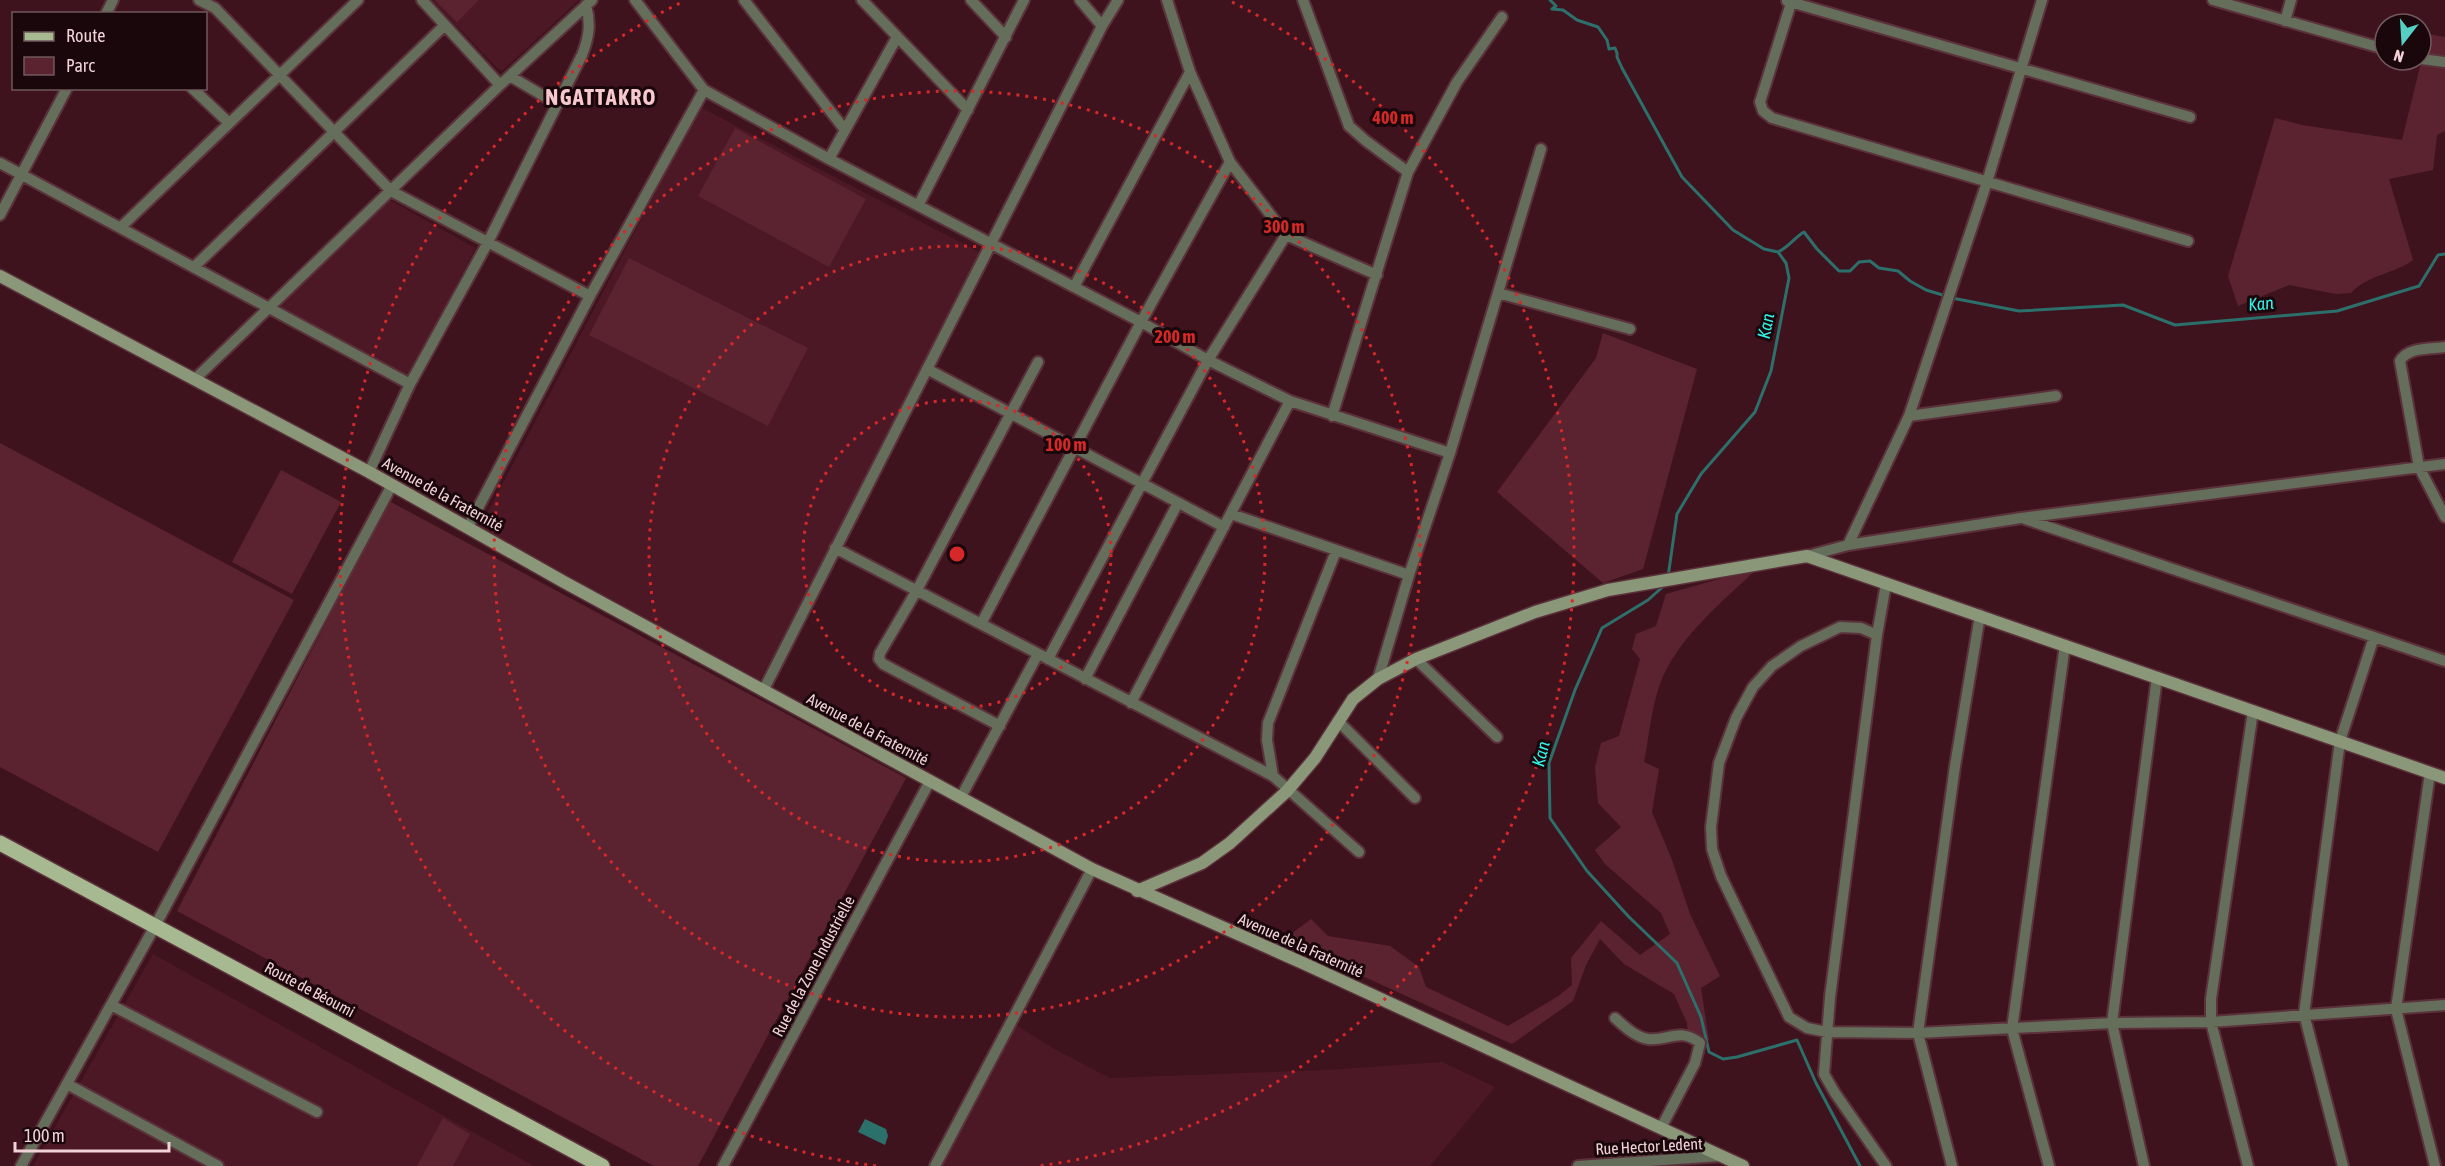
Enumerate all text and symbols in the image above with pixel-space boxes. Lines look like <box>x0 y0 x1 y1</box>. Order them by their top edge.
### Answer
legend <box>12 12 207 90</box>
north arrow <box>2373 12 2433 72</box>
text: Route <box>66 25 105 46</box>
text: N <box>2391 46 2406 66</box>
text: Parc <box>66 55 95 76</box>
district label: NGATTAKRO <box>545 84 657 110</box>
text: 400 m <box>1372 107 1413 128</box>
text: 300 m <box>1264 216 1304 237</box>
water label: Kan <box>2247 292 2275 315</box>
water label: Kan <box>1753 311 1778 340</box>
text: 200 m <box>1155 326 1195 347</box>
text: 100 m <box>1046 434 1086 455</box>
street label: Avenue de la Fraternité <box>380 453 506 535</box>
centre of rings <box>947 544 967 564</box>
street label: Avenue de la Fraternité <box>804 689 932 769</box>
water label: Kan <box>1527 739 1554 769</box>
street label: Rue de la Zone Industrielle <box>768 893 858 1039</box>
street label: Avenue de la Fraternité <box>1236 909 1366 981</box>
street label: Route de Béoumi <box>262 958 358 1020</box>
scale bar <box>15 1115 170 1153</box>
text: 100 m <box>24 1125 65 1146</box>
street label: Rue Hector Ledent <box>1595 1134 1703 1158</box>

